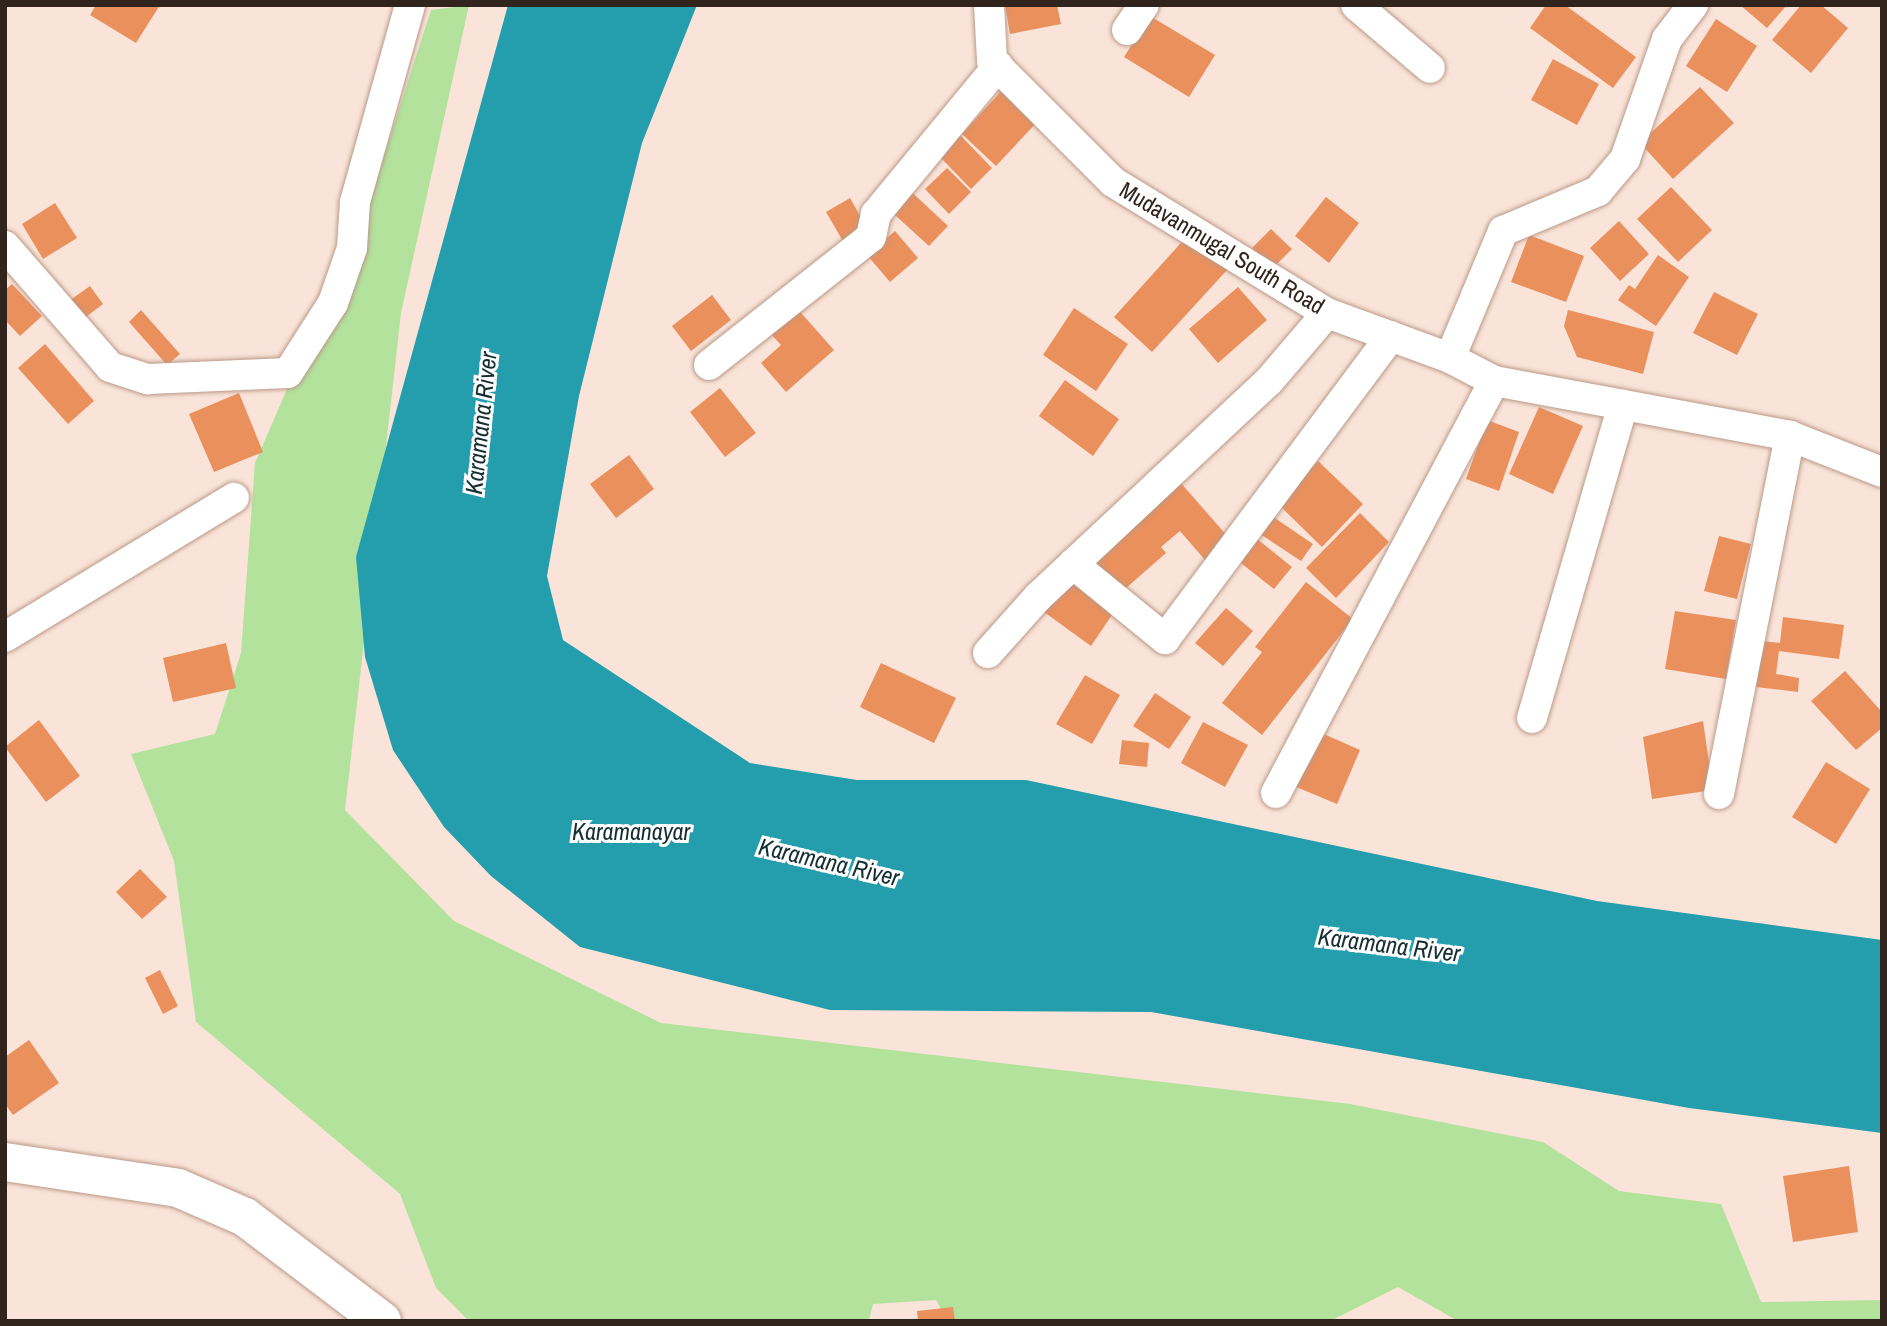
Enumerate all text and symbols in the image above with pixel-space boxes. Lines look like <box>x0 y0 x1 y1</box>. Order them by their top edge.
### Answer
street label: Mudavanmugal South Road <box>1115 176 1329 320</box>
water label: Karamana River <box>459 350 503 496</box>
water label: Karamanayar <box>572 818 690 846</box>
water label: Karamana River <box>756 832 902 892</box>
water label: Karamana River <box>1316 922 1462 968</box>

